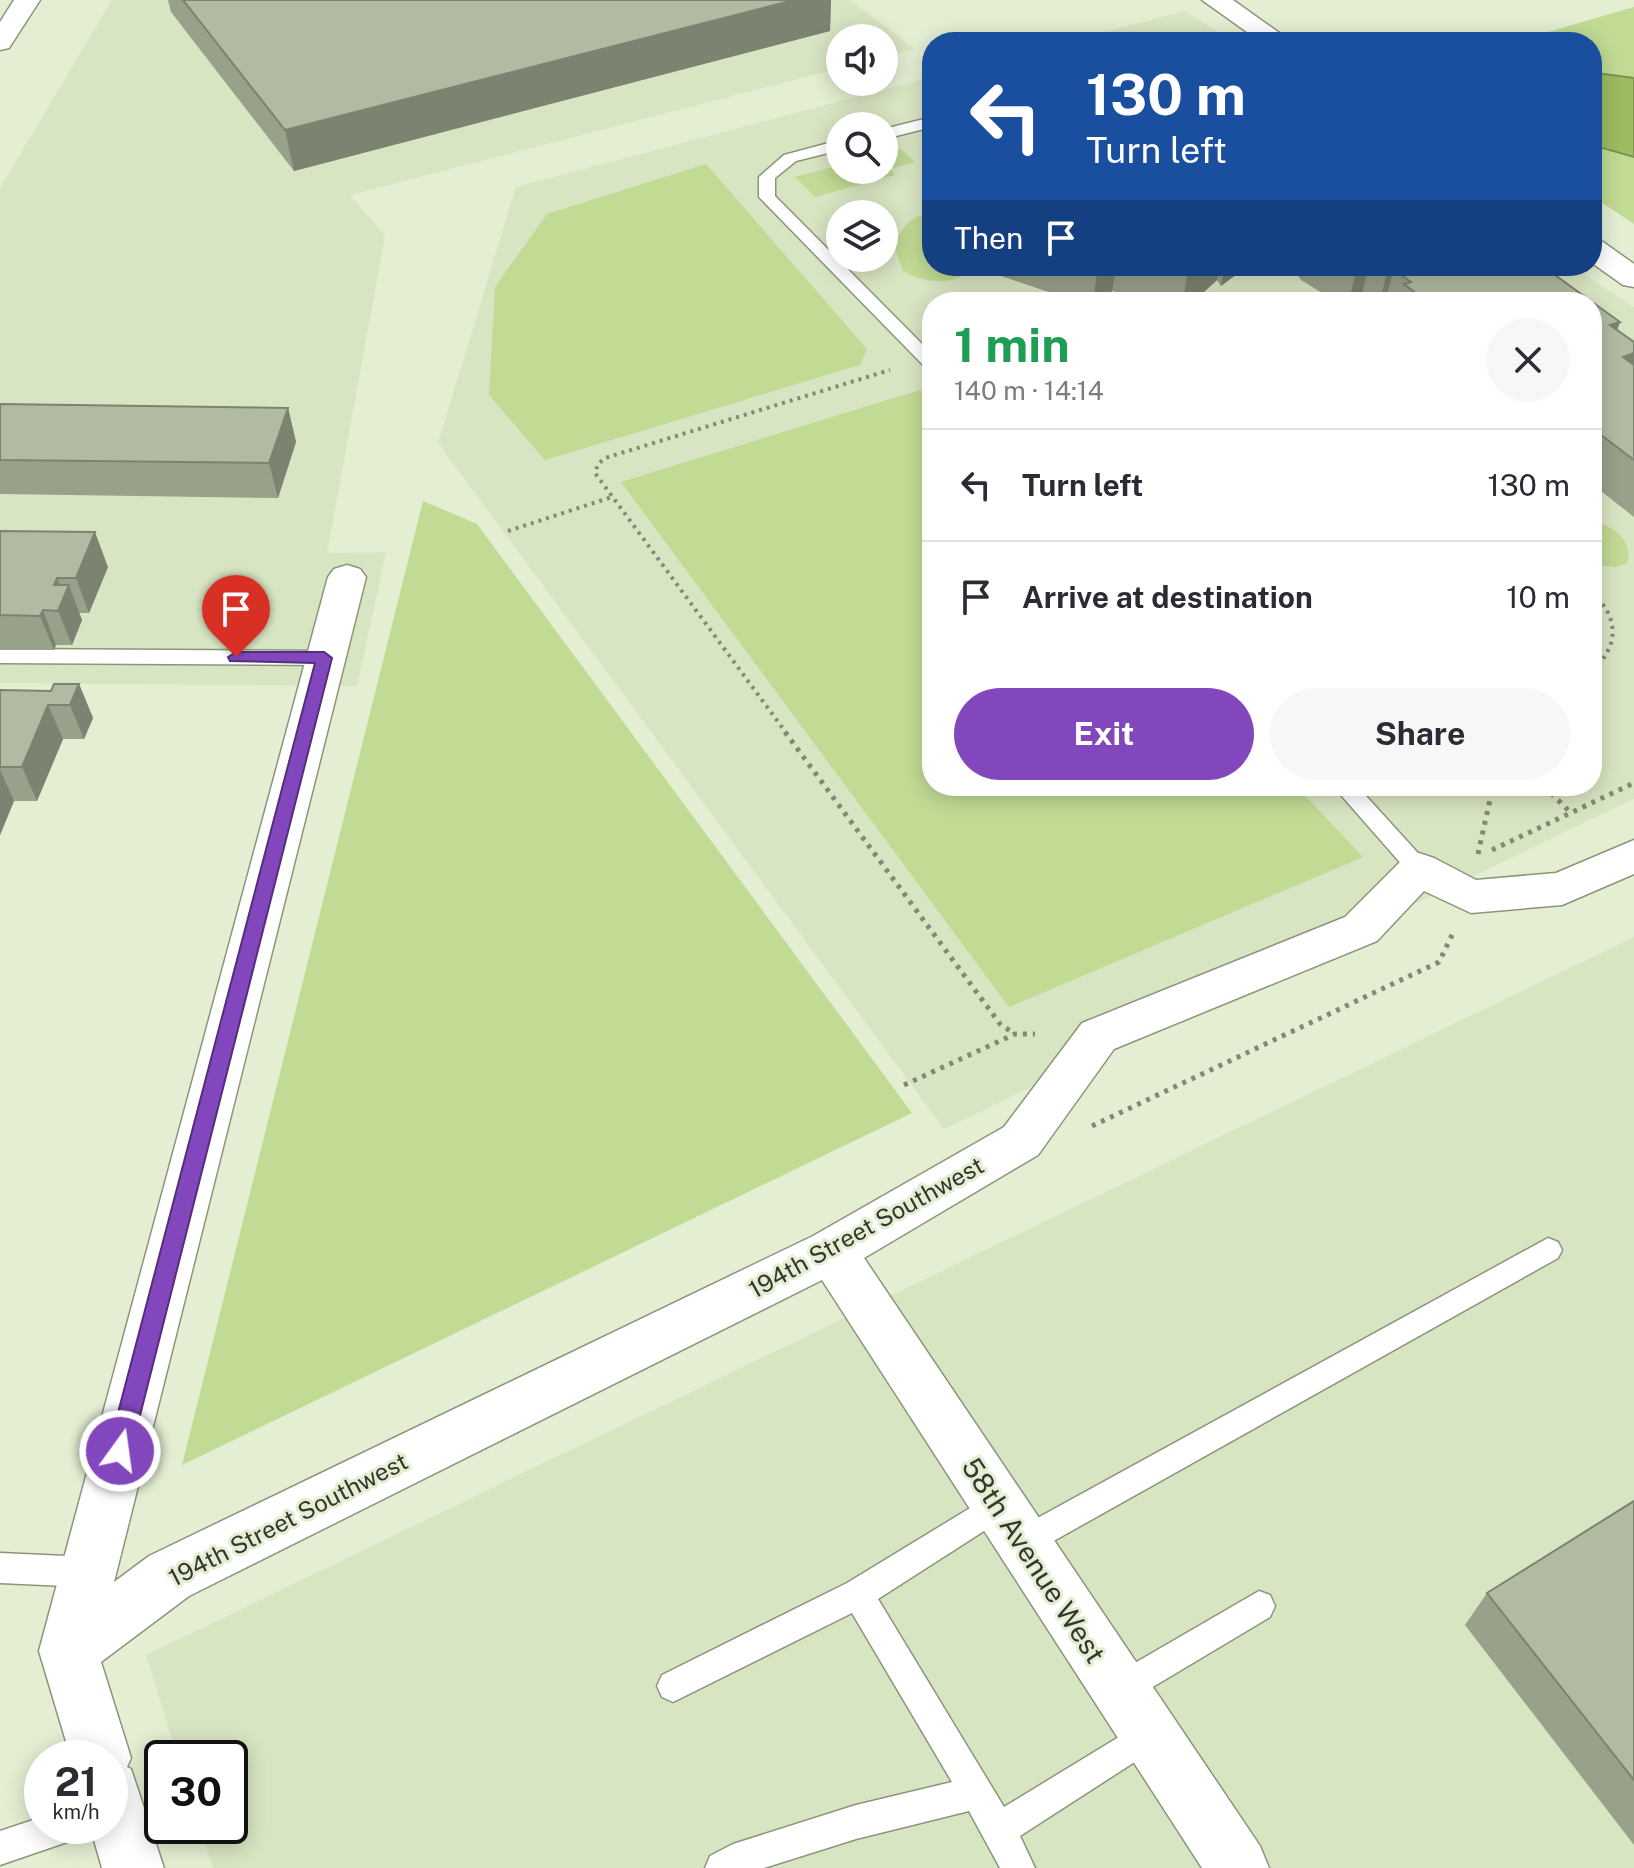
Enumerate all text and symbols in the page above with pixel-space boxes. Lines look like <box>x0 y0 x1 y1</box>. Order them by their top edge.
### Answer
map controls <box>826 24 898 272</box>
button: sound <box>826 24 898 96</box>
text: 130 m <box>1086 62 1246 128</box>
icon: left <box>954 64 1058 168</box>
button: search <box>826 112 898 184</box>
text: Turn left <box>1086 129 1227 171</box>
button: layers <box>826 200 898 272</box>
icon: arrive <box>1039 216 1083 260</box>
text: Then <box>954 220 1023 256</box>
text: 1 min <box>954 316 1070 373</box>
button: close <box>1486 318 1570 402</box>
text: 140 m · 14:14 <box>954 375 1104 406</box>
icon: left <box>954 463 998 507</box>
text: Turn left <box>1022 467 1143 503</box>
text: 130 m <box>1487 467 1570 503</box>
pin <box>202 575 270 657</box>
icon: arrive <box>954 575 998 619</box>
text: Arrive at destination <box>1022 579 1313 615</box>
text: 10 m <box>1506 579 1570 615</box>
icon: arrive <box>214 587 258 631</box>
button: Exit <box>954 688 1254 780</box>
button: Share <box>1270 688 1570 780</box>
street label: 194th Street Southwest <box>744 1151 988 1303</box>
position arrow <box>78 1409 162 1493</box>
street label: 194th Street Southwest <box>164 1447 412 1591</box>
street label: 58th Avenue West <box>955 1451 1113 1669</box>
speed limit sign: 30 <box>144 1740 248 1844</box>
text: 21 <box>55 1758 97 1805</box>
text: km/h <box>52 1800 100 1824</box>

